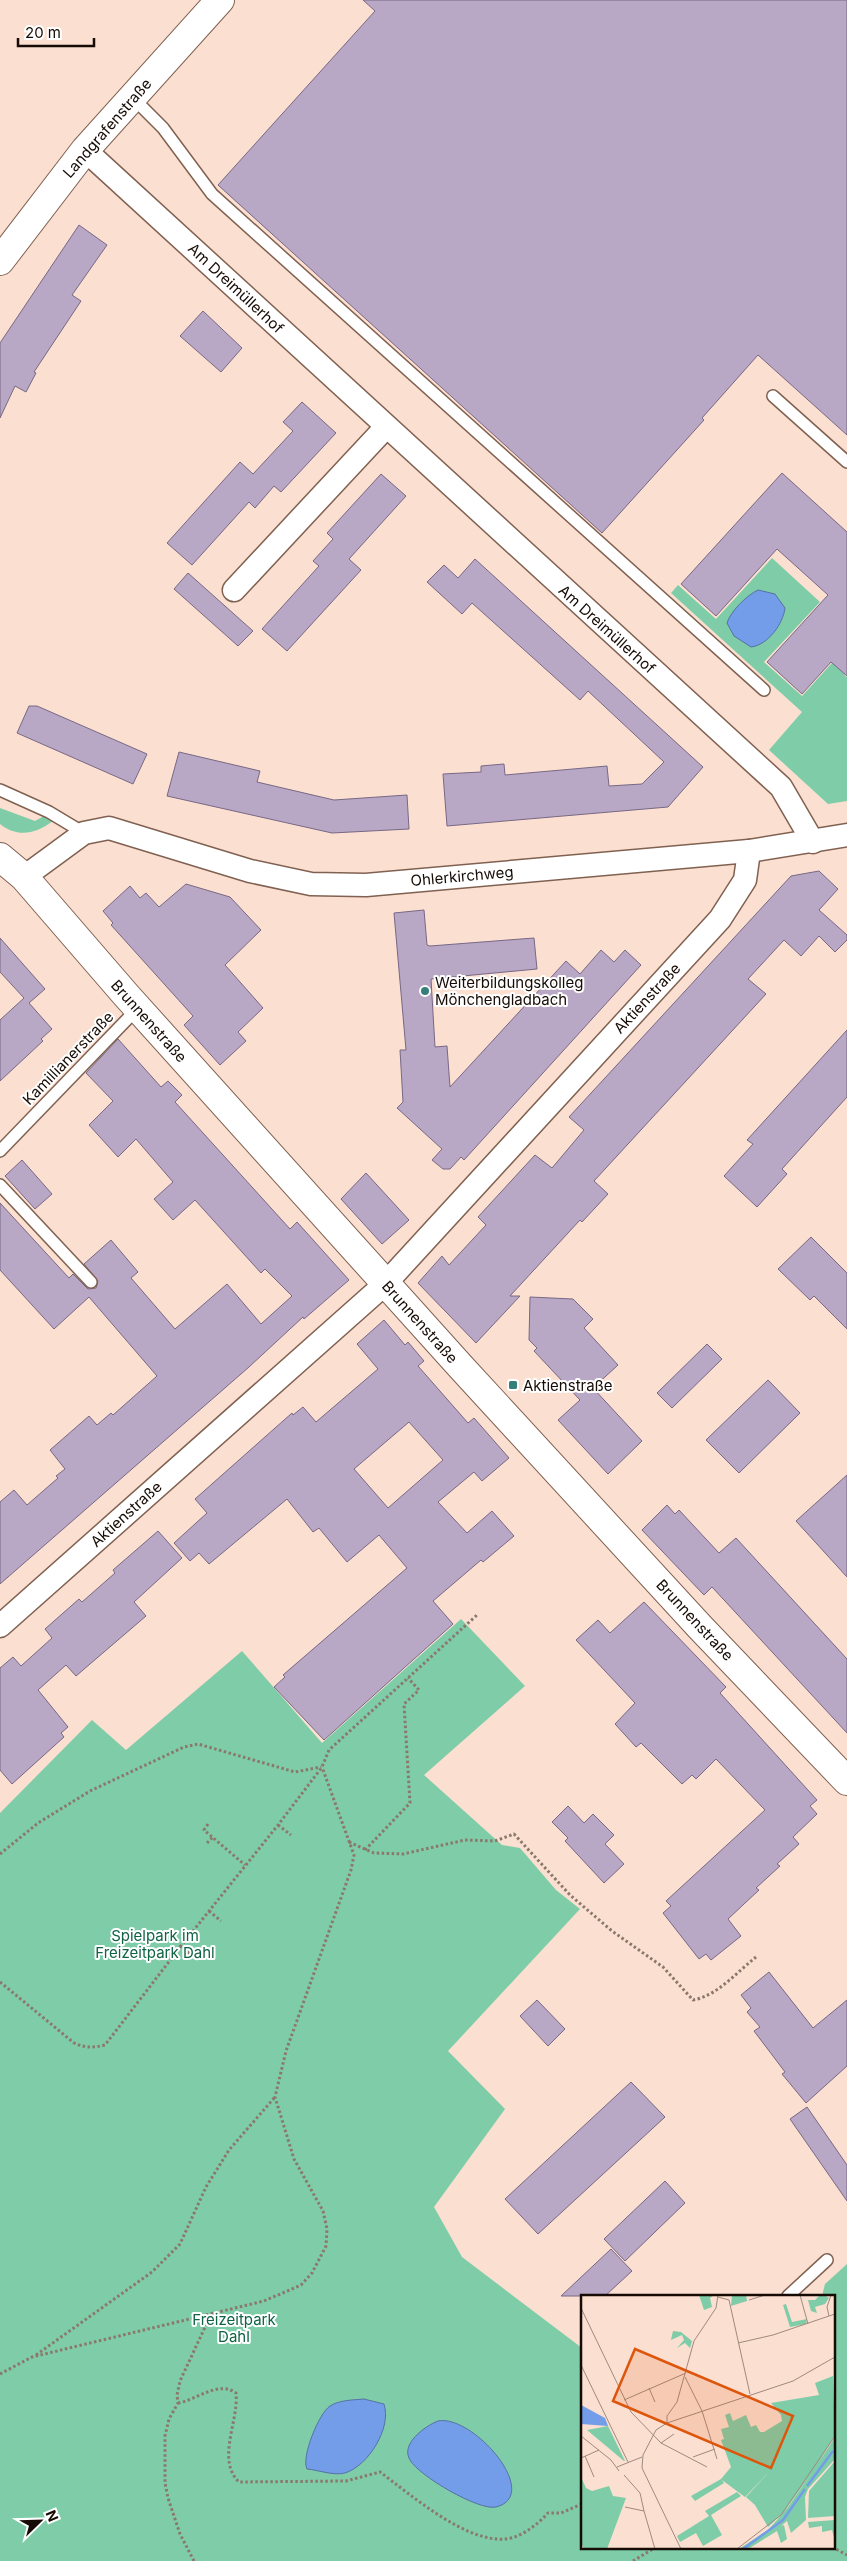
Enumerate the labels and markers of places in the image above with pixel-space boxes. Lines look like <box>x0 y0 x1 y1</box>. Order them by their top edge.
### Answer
place label: Weiterbildungskolleg Mönchengladbach <box>435 973 583 1009</box>
marker: Weiterbildungskolleg Mönchengladbach <box>419 985 431 997</box>
place label: Aktienstraße <box>523 1376 613 1395</box>
marker: Aktienstraße <box>507 1379 519 1391</box>

